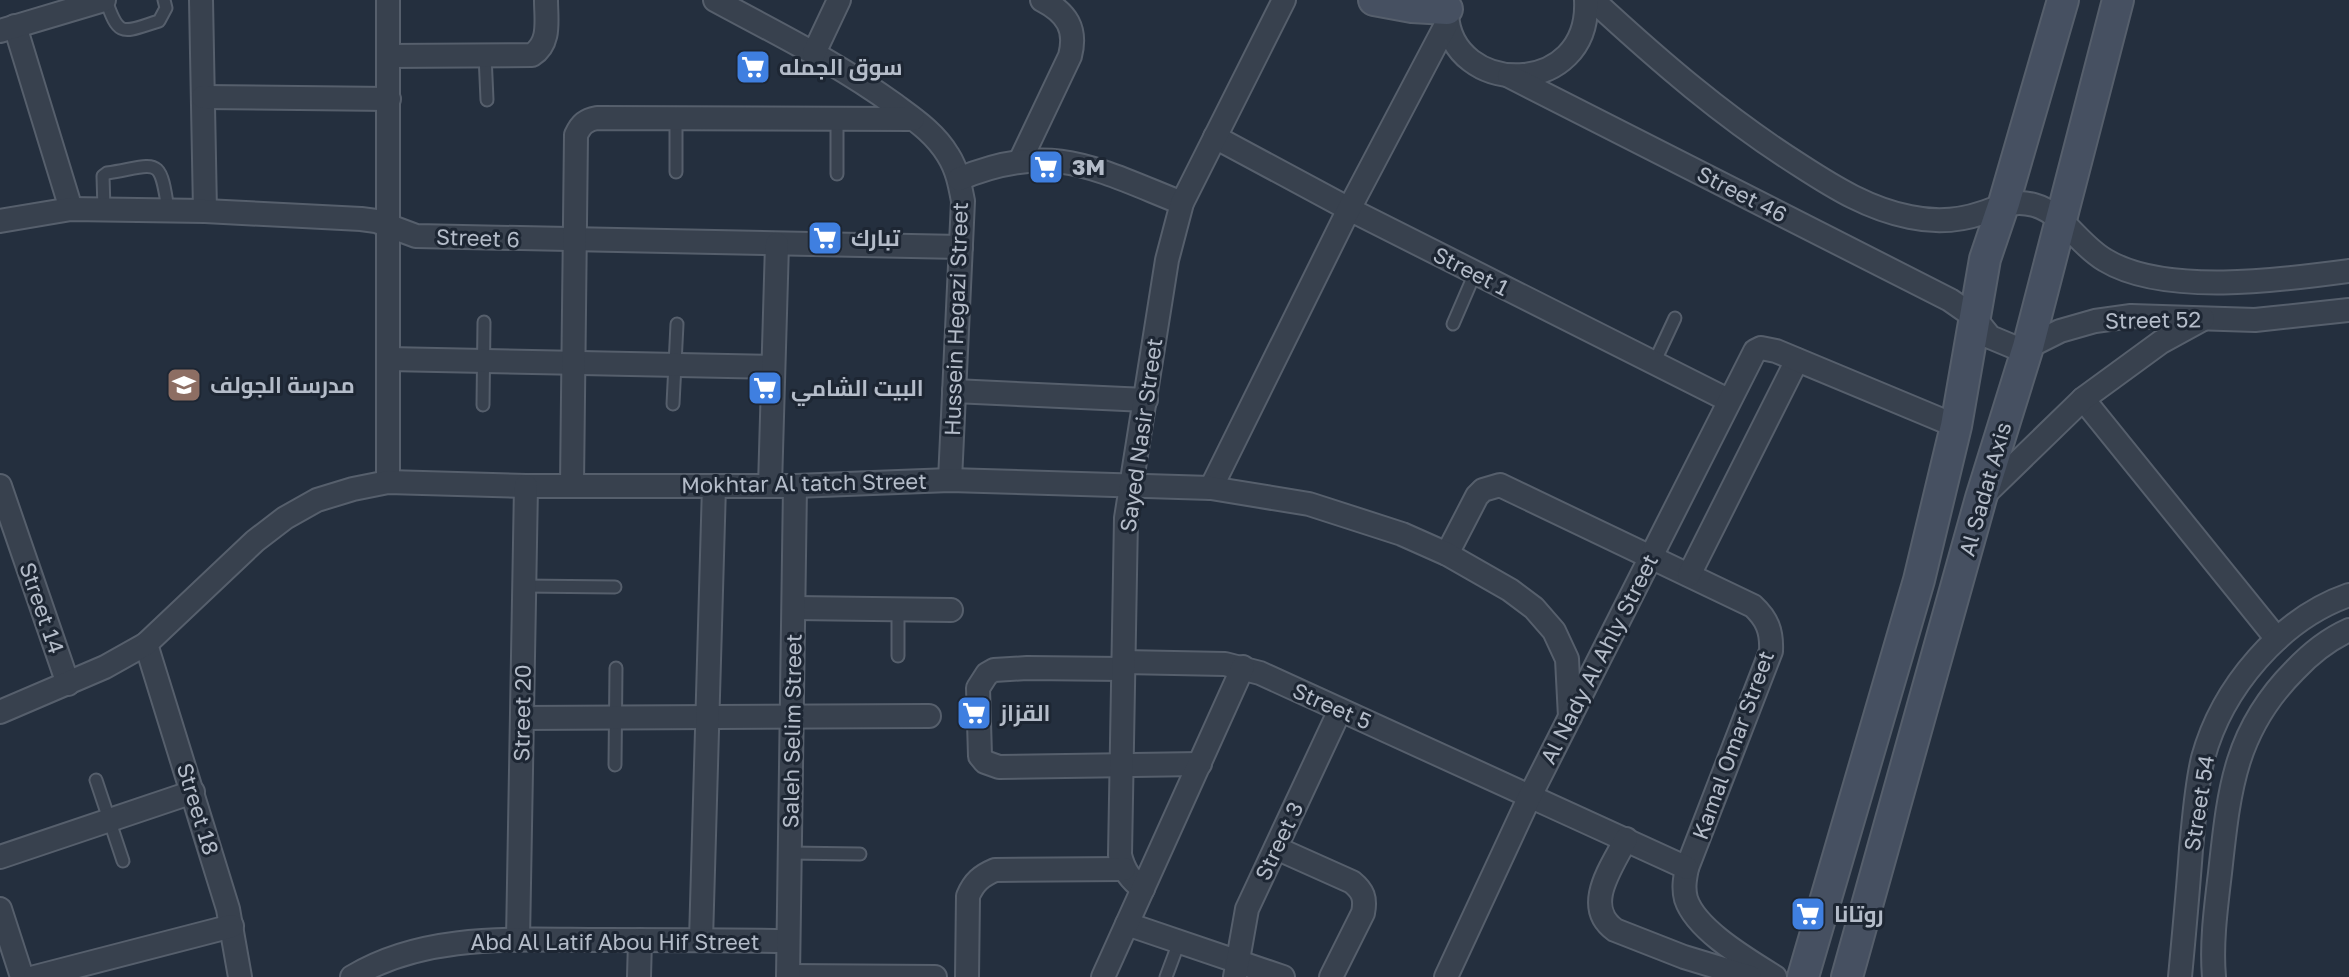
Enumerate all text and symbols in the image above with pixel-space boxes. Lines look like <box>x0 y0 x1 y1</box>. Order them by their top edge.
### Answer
supermarket icon: سوق الجمله <box>734 48 772 86</box>
place label: سوق الجمله <box>779 53 902 81</box>
supermarket icon: 3M <box>1027 148 1065 186</box>
place label: 3M <box>1072 153 1105 180</box>
street label: Street 46 <box>1693 159 1792 228</box>
street label: Hussein Hegazi Street <box>938 201 973 436</box>
supermarket icon: تبارك <box>806 219 844 257</box>
street label: Street 6 <box>436 223 520 252</box>
place label: تبارك <box>851 224 901 251</box>
street label: Street 1 <box>1429 240 1514 301</box>
street label: Street 52 <box>2105 305 2201 334</box>
street label: Sayed Nasir Street <box>1114 336 1167 534</box>
school or university icon: مدرسة الجولف <box>165 366 203 404</box>
supermarket icon: البيت الشامي <box>746 369 784 407</box>
place label: مدرسة الجولف <box>210 371 355 399</box>
place label: البيت الشامي <box>791 374 924 406</box>
street label: Al Sadat Axis <box>1952 419 2017 559</box>
street label: Mokhtar Al tatch Street <box>681 467 927 498</box>
street label: Al Nady Al Ahly Street <box>1534 549 1663 768</box>
street label: Street 14 <box>14 559 71 657</box>
street label: Saleh Selim Street <box>776 633 807 829</box>
street label: Kamal Omar Street <box>1686 647 1779 843</box>
street label: Street 20 <box>507 664 536 762</box>
street label: Street 5 <box>1289 676 1376 735</box>
supermarket icon: القزاز <box>955 694 993 732</box>
place label: القزاز <box>999 699 1050 727</box>
street label: Street 54 <box>2178 753 2219 853</box>
street label: Street 18 <box>172 760 225 858</box>
street label: Street 3 <box>1249 797 1308 884</box>
supermarket icon: روتانا <box>1789 895 1827 933</box>
place label: روتانا <box>1834 900 1884 928</box>
street label: Abd Al Latif Abou Hif Street <box>471 928 759 955</box>

